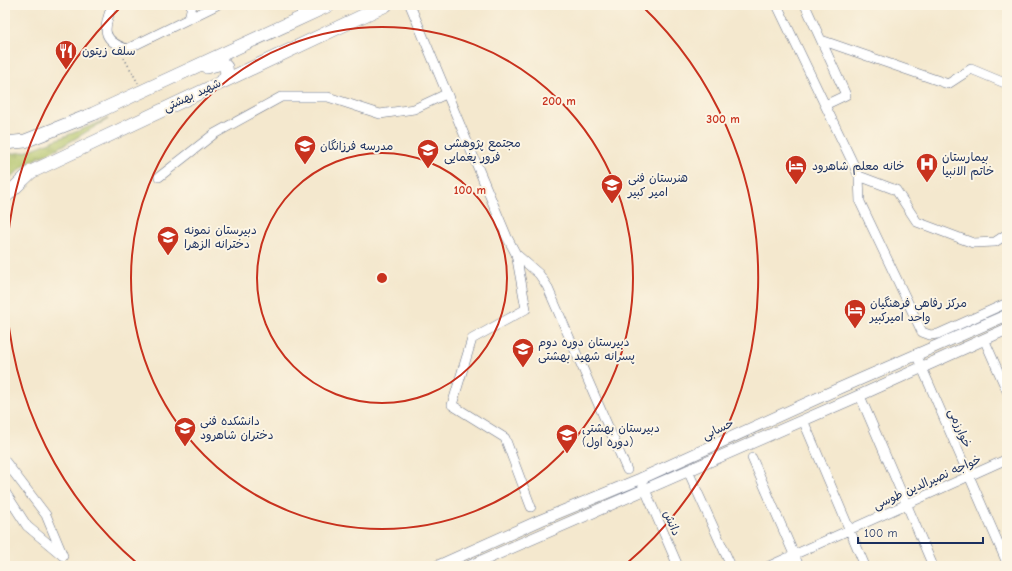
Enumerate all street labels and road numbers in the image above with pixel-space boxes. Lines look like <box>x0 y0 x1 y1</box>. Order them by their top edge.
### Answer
street label: شهید بهشتی <box>161 76 224 115</box>
street label: خوارزمی <box>945 406 974 450</box>
street label: حسابی <box>700 416 736 443</box>
street label: خواجه نصیرالدین طوسی <box>871 452 984 513</box>
street label: دانش <box>660 508 684 538</box>

